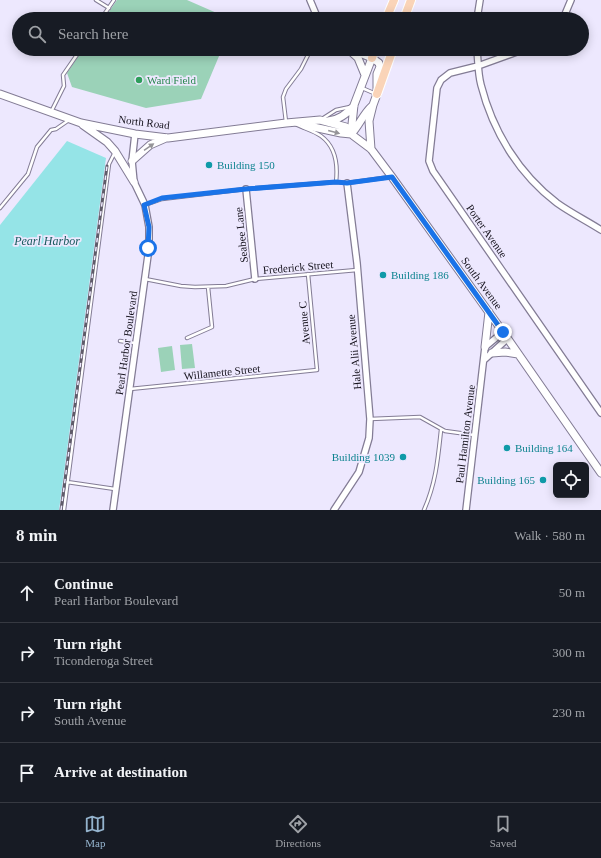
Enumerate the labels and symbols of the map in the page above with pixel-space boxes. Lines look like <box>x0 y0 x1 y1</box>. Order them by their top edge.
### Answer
place label: Ward Field <box>147 74 196 86</box>
marker: Ward Field <box>134 75 144 85</box>
street label: North Road <box>118 113 171 131</box>
one-way arrow <box>328 129 341 135</box>
one-way arrow <box>143 143 154 151</box>
place label: Building 150 <box>217 159 275 171</box>
marker: Building 150 <box>204 160 214 170</box>
street label: Porter Avenue <box>464 202 510 260</box>
street label: Seabee Lane <box>232 206 250 263</box>
water label: Pearl Harbor <box>13 234 80 248</box>
route start <box>139 239 157 257</box>
street label: South Avenue <box>459 255 505 311</box>
street label: Frederick Street <box>262 258 334 276</box>
place label: Building 186 <box>391 269 449 281</box>
marker: Building 186 <box>378 270 388 280</box>
street label: Pearl Harbor Boulevard <box>113 290 139 396</box>
street label: Avenue C <box>296 301 312 345</box>
street label: Hale Alii Avenue <box>345 314 363 390</box>
route end <box>494 323 512 341</box>
street label: Willamette Street <box>183 362 261 382</box>
street label: Paul Hamilton Avenue <box>453 384 477 484</box>
place label: Building 164 <box>515 442 573 454</box>
marker: Building 164 <box>502 443 512 453</box>
place label: Building 1039 <box>332 451 395 463</box>
marker: Building 1039 <box>398 452 408 462</box>
place label: Building 165 <box>477 474 535 486</box>
marker: Building 165 <box>538 475 548 485</box>

